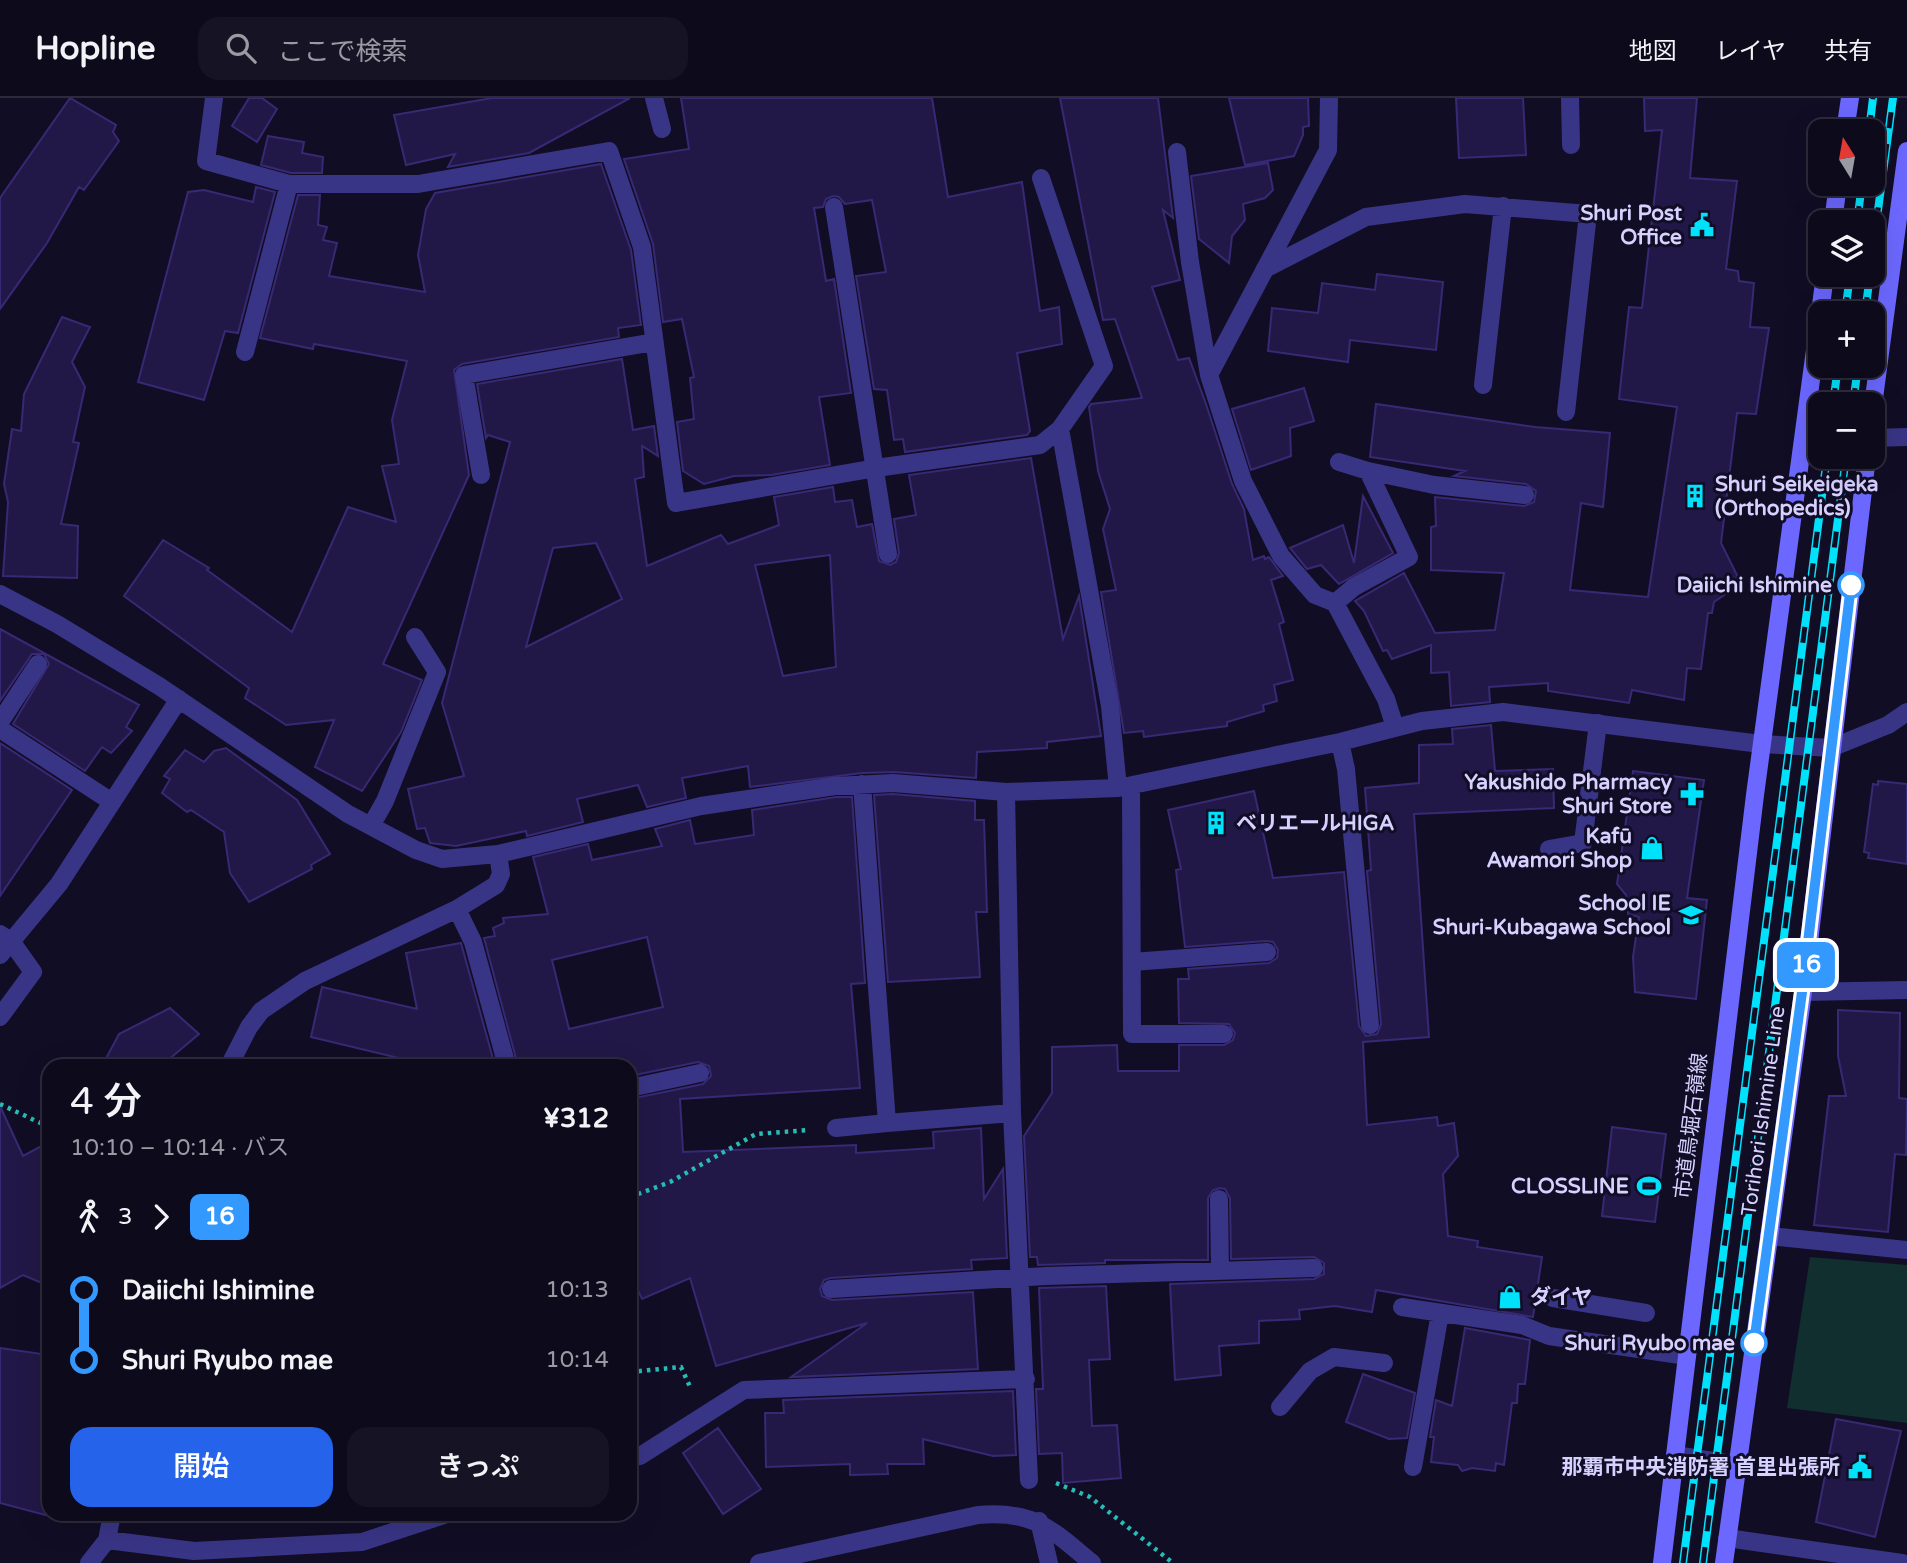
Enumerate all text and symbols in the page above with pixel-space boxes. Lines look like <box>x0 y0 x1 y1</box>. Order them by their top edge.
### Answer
search box <box>198 17 688 80</box>
text: Hopline <box>35 29 156 68</box>
icon: search <box>222 29 260 67</box>
text: ここで検索 <box>278 36 408 67</box>
text: 地図 <box>1629 37 1677 66</box>
text: レイヤ <box>1715 37 1786 66</box>
text: 共有 <box>1824 37 1872 66</box>
north arrow <box>1808 119 1885 196</box>
map controls <box>1808 119 1885 469</box>
place label: Shuri Post Office <box>1580 201 1682 250</box>
button: layers <box>1808 210 1885 287</box>
public building icon: Shuri Post Office <box>1688 211 1716 239</box>
button: + <box>1808 301 1885 378</box>
button: − <box>1808 392 1885 469</box>
place label: Shuri Seikeigeka (Orthopedics) <box>1715 472 1879 521</box>
building icon: Shuri Seikeigeka (Orthopedics) <box>1681 482 1709 510</box>
marker: Daiichi Ishimine <box>1838 572 1864 598</box>
place label: Daiichi Ishimine <box>1676 573 1832 598</box>
place label: Yakushido Pharmacy Shuri Store <box>1464 770 1673 819</box>
pharmacy icon: Yakushido Pharmacy Shuri Store <box>1678 780 1706 808</box>
building icon: ベリエールHIGA <box>1202 809 1230 837</box>
place label: ベリエールHIGA <box>1236 811 1394 836</box>
place label: Kafū Awamori Shop <box>1486 824 1632 873</box>
shop icon: Kafū Awamori Shop <box>1638 834 1666 862</box>
place label: School IE Shuri-Kubagawa School <box>1433 891 1671 940</box>
school or university icon: School IE Shuri-Kubagawa School <box>1677 901 1705 929</box>
line badge: 16 <box>1774 942 1838 988</box>
text: 16 <box>1791 950 1821 979</box>
street label: Torihori Ishimine Line <box>1736 1004 1791 1218</box>
street label: 市道鳥堀石嶺線 <box>1670 1052 1713 1201</box>
text: 4 分 <box>70 1079 142 1125</box>
text: ¥312 <box>543 1103 609 1134</box>
text: 10:10 – 10:14 · バス <box>70 1134 289 1162</box>
sports icon: CLOSSLINE <box>1635 1172 1663 1200</box>
place label: CLOSSLINE <box>1511 1174 1629 1199</box>
icon: walk <box>70 1198 108 1236</box>
icon: forward <box>142 1198 180 1236</box>
text: 16 <box>204 1202 235 1231</box>
text: 3 <box>118 1203 132 1231</box>
text: Daiichi Ishimine <box>122 1275 315 1306</box>
text: 10:13 <box>545 1276 609 1304</box>
shop icon: ダイヤ <box>1496 1283 1524 1311</box>
place label: ダイヤ <box>1530 1285 1592 1310</box>
marker: Shuri Ryubo mae <box>1741 1330 1767 1356</box>
place label: Shuri Ryubo mae <box>1565 1331 1735 1356</box>
text: Shuri Ryubo mae <box>122 1345 333 1376</box>
text: 10:14 <box>545 1346 609 1374</box>
button: 開始 <box>70 1427 333 1507</box>
button: きっぷ <box>347 1427 609 1507</box>
public building icon: 那覇市中央消防署 首里出張所 <box>1846 1453 1874 1481</box>
place label: 那覇市中央消防署 首里出張所 <box>1562 1455 1840 1480</box>

